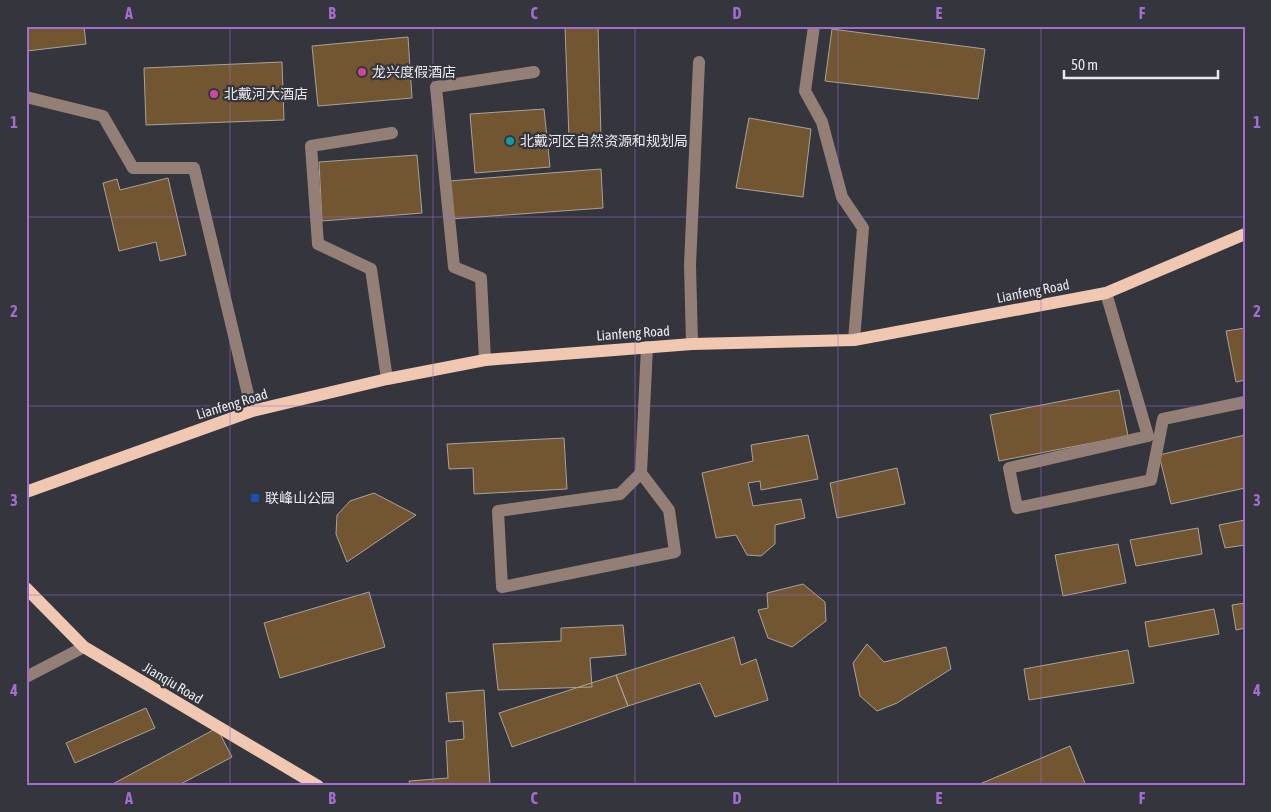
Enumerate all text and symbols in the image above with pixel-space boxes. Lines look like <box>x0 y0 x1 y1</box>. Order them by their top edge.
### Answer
text: A <box>124 4 133 22</box>
text: B <box>328 4 336 22</box>
text: C <box>530 4 538 22</box>
text: D <box>733 4 742 22</box>
text: E <box>936 4 943 22</box>
text: F <box>1139 4 1146 22</box>
scale bar <box>1064 48 1217 80</box>
text: 50 m <box>1071 56 1098 73</box>
place label: 龙兴度假酒店 <box>372 64 456 80</box>
marker: 龙兴度假酒店 <box>356 66 368 78</box>
place label: 北戴河大酒店 <box>224 86 308 102</box>
marker: 北戴河大酒店 <box>208 88 220 100</box>
text: 1 <box>10 113 18 131</box>
text: 1 <box>1253 113 1261 131</box>
place label: 北戴河区自然资源和规划局 <box>520 133 688 149</box>
marker: 北戴河区自然资源和规划局 <box>504 135 516 147</box>
street label: Lianfeng Road <box>995 276 1071 306</box>
text: 2 <box>10 302 18 320</box>
text: 2 <box>1253 302 1261 320</box>
street label: Lianfeng Road <box>596 322 670 344</box>
street label: Lianfeng Road <box>194 386 270 422</box>
place label: 联峰山公园 <box>265 490 335 506</box>
text: 3 <box>10 491 18 509</box>
text: 3 <box>1253 491 1261 509</box>
marker: 联峰山公园 <box>249 492 261 504</box>
street label: Jianqiu Road <box>140 659 206 707</box>
text: 4 <box>9 681 18 699</box>
text: 4 <box>1252 681 1261 699</box>
text: A <box>124 789 133 807</box>
text: B <box>328 789 336 807</box>
text: C <box>530 789 538 807</box>
text: D <box>733 789 742 807</box>
text: E <box>936 789 943 807</box>
text: F <box>1139 789 1146 807</box>

